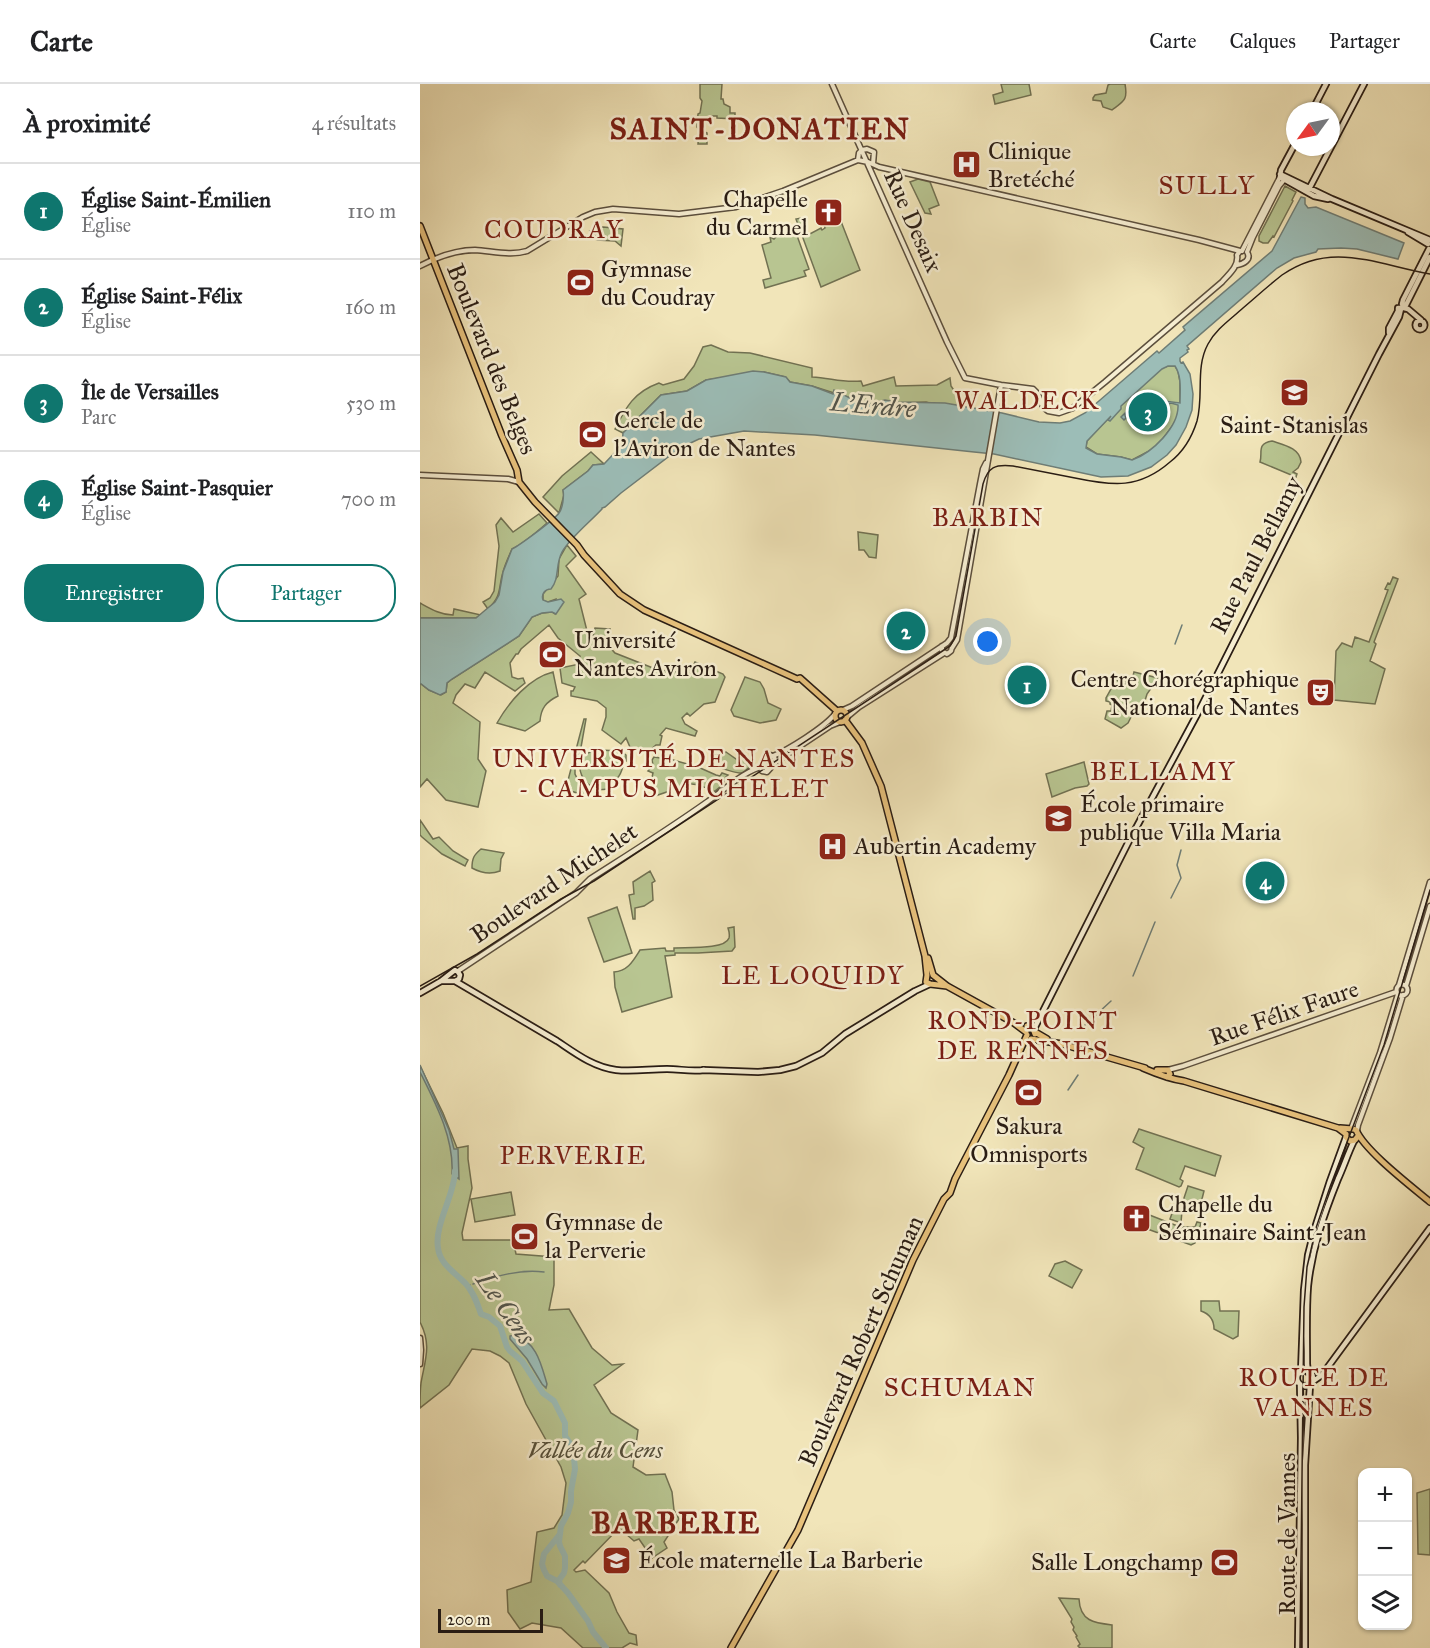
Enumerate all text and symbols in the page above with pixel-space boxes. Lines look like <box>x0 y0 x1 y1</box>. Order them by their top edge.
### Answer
text: Carte <box>30 24 93 59</box>
text: Carte <box>1149 28 1196 54</box>
text: Calques <box>1229 28 1296 54</box>
text: Partager <box>1329 28 1400 54</box>
north arrow <box>1286 102 1340 156</box>
text: À proximité <box>24 107 150 139</box>
text: 4 résultats <box>312 111 396 135</box>
district label: SAINT-DONATIEN <box>610 111 910 147</box>
place label: Clinique Bretéché <box>988 136 1074 194</box>
hospital icon: Clinique Bretéché <box>951 149 983 181</box>
street label: Rue Desaix <box>877 165 949 278</box>
district label: SULLY <box>1158 169 1256 201</box>
place label: Chapelle du Carmel <box>706 184 809 242</box>
text: Église Saint-Émilien <box>81 186 271 213</box>
church icon: Chapelle du Carmel <box>813 197 845 229</box>
text: 1 <box>40 199 47 223</box>
text: 110 m <box>348 199 396 223</box>
text: Église <box>81 213 131 237</box>
district label: COUDRAY <box>484 213 624 245</box>
place label: Gymnase du Coudray <box>601 254 715 312</box>
street label: Boulevard des Belges <box>440 259 544 459</box>
sports icon: Gymnase du Coudray <box>564 267 596 299</box>
text: Église Saint-Félix <box>81 282 242 309</box>
text: 2 <box>39 295 48 319</box>
text: 160 m <box>345 295 396 319</box>
text: Église <box>81 309 131 333</box>
school or university icon: Saint-Stanislas <box>1278 376 1310 408</box>
text: Île de Versailles <box>81 378 219 405</box>
district label: WALDECK <box>954 384 1100 416</box>
water label: L'Erdre <box>828 385 918 425</box>
pin: 3 <box>1128 390 1168 434</box>
text: 3 <box>40 391 48 415</box>
text: 530 m <box>346 391 396 415</box>
text: Parc <box>81 405 116 429</box>
place label: Cercle de l'Aviron de Nantes <box>614 405 795 463</box>
place label: Saint-Stanislas <box>1220 410 1368 440</box>
sports icon: Cercle de l'Aviron de Nantes <box>577 418 609 450</box>
street label: Rue Paul Bellamy <box>1203 471 1309 639</box>
text: Église Saint-Pasquier <box>81 474 273 501</box>
text: 4 <box>38 487 49 511</box>
text: 700 m <box>341 487 396 511</box>
text: Église <box>81 501 131 525</box>
district label: BARBIN <box>932 501 1044 533</box>
button: Enregistrer <box>24 564 204 622</box>
button: Partager <box>216 564 396 622</box>
pin: 2 <box>886 608 926 654</box>
place label: Université Nantes Aviron <box>574 625 717 683</box>
your location <box>973 627 1002 656</box>
sports icon: Université Nantes Aviron <box>537 638 569 670</box>
pin: 1 <box>1008 662 1046 708</box>
place label: Centre Chorégraphique National de Nantes <box>1070 664 1299 722</box>
theatre icon: Centre Chorégraphique National de Nantes <box>1304 677 1336 709</box>
district label: UNIVERSITÉ DE NANTES - CAMPUS MICHELET <box>492 742 856 804</box>
district label: BELLAMY <box>1090 755 1236 787</box>
place label: École primaire publique Villa Maria <box>1079 789 1282 847</box>
school or university icon: École primaire publique Villa Maria <box>1043 802 1075 834</box>
street label: Boulevard Michelet <box>465 816 643 950</box>
hospital icon: Aubertin Academy <box>817 830 849 862</box>
place label: Aubertin Academy <box>853 831 1037 861</box>
pin: 4 <box>1246 858 1284 904</box>
district label: LE LOQUIDY <box>721 959 905 991</box>
street label: Rue Félix Faure <box>1206 973 1362 1053</box>
district label: ROND-POINT DE RENNES <box>928 1004 1118 1066</box>
sports icon: Sakura Omnisports <box>1013 1077 1045 1109</box>
place label: Sakura Omnisports <box>970 1111 1088 1169</box>
district label: PERVERIE <box>499 1139 647 1171</box>
place label: Chapelle du Séminaire Saint-Jean <box>1158 1189 1366 1247</box>
church icon: Chapelle du Séminaire Saint-Jean <box>1121 1202 1153 1234</box>
place label: Gymnase de la Perverie <box>545 1207 663 1265</box>
street label: Boulevard Robert Schuman <box>792 1211 930 1471</box>
sports icon: Gymnase de la Perverie <box>508 1220 540 1252</box>
water label: Le Cens <box>469 1264 543 1351</box>
district label: ROUTE DE VANNES <box>1239 1361 1389 1423</box>
district label: SCHUMAN <box>884 1371 1036 1403</box>
park label: Vallée du Cens <box>527 1435 664 1465</box>
street label: Route de Vannes <box>1272 1453 1302 1615</box>
map controls <box>1358 1468 1412 1630</box>
button: + <box>1358 1468 1412 1522</box>
district label: BARBERIE <box>591 1505 761 1541</box>
button: − <box>1358 1522 1412 1576</box>
school or university icon: École maternelle La Barberie <box>601 1544 633 1576</box>
place label: École maternelle La Barberie <box>638 1545 923 1575</box>
sports icon: Salle Longchamp <box>1208 1546 1240 1578</box>
place label: Salle Longchamp <box>1031 1547 1203 1577</box>
button: layers <box>1358 1576 1412 1630</box>
scale bar <box>438 1606 543 1634</box>
text: 200 m <box>447 1610 490 1629</box>

